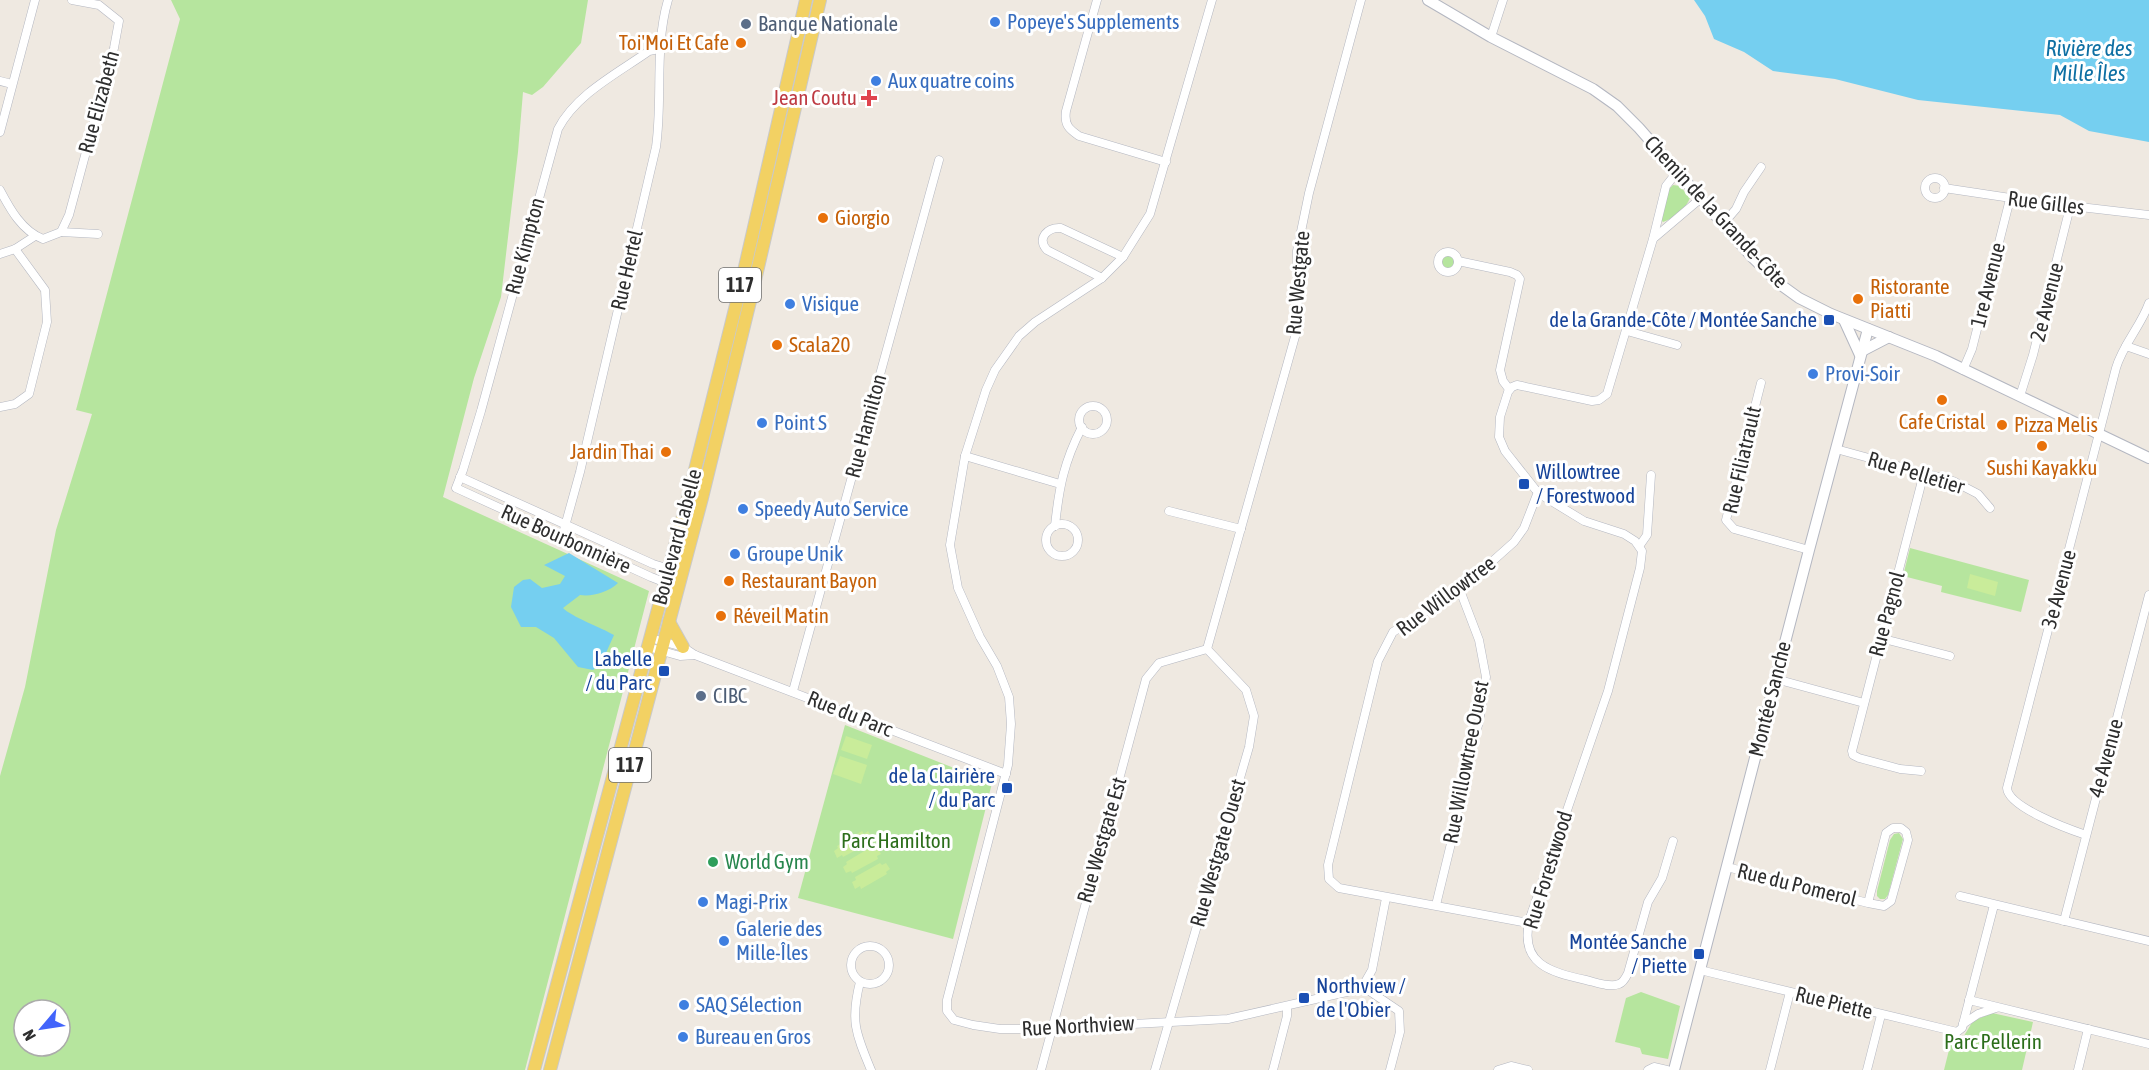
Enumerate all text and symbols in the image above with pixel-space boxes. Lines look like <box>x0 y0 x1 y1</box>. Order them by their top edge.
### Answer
place label: Popeye's Supplements <box>1007 9 1179 33</box>
place label: Banque Nationale <box>758 11 898 35</box>
marker: Popeye's Supplements <box>988 15 1002 29</box>
marker: Banque Nationale <box>739 17 753 31</box>
place label: Toi'Moi Et Cafe <box>619 30 729 54</box>
water label: Rivière des Mille Îles <box>2045 35 2133 86</box>
marker: Toi'Moi Et Cafe <box>734 36 748 50</box>
street label: Rue Elizabeth <box>73 48 123 156</box>
place label: Aux quatre coins <box>888 68 1014 92</box>
marker: Aux quatre coins <box>869 74 883 88</box>
place label: Jean Coutu <box>772 85 857 109</box>
marker: Jean Coutu <box>862 91 876 105</box>
street label: Chemin de la Grande-Côte <box>1640 130 1793 292</box>
street label: Rue Gilles <box>2007 185 2086 219</box>
street label: Rue Kimpton <box>500 195 548 297</box>
place label: Giorgio <box>835 205 890 229</box>
marker: Giorgio <box>816 211 830 225</box>
street label: Rue Hertel <box>605 227 647 312</box>
street label: Rue Westgate <box>1281 230 1314 336</box>
street label: 1re Avenue <box>1965 240 2009 330</box>
street label: 2e Avenue <box>2025 260 2067 344</box>
road number: 117 <box>719 268 761 302</box>
place label: Ristorante Piatti <box>1870 274 1950 322</box>
place label: Visique <box>802 291 859 315</box>
marker: Ristorante Piatti <box>1851 292 1865 306</box>
marker: Visique <box>783 297 797 311</box>
place label: de la Grande-Côte / Montée Sanche <box>1549 307 1817 331</box>
marker: de la Grande-Côte / Montée Sanche <box>1822 313 1836 327</box>
place label: Scala20 <box>789 332 851 356</box>
marker: Scala20 <box>770 338 784 352</box>
place label: Provi-Soir <box>1825 361 1900 385</box>
marker: Provi-Soir <box>1806 367 1820 381</box>
street label: Rue Hamilton <box>840 371 890 480</box>
marker: Cafe Cristal <box>1935 393 1949 407</box>
street label: Rue Filiatrault <box>1717 404 1765 516</box>
place label: Cafe Cristal <box>1899 409 1986 433</box>
place label: Point S <box>774 410 827 434</box>
place label: Pizza Melis <box>2014 412 2098 436</box>
marker: Point S <box>755 416 769 430</box>
marker: Pizza Melis <box>1995 418 2009 432</box>
place label: Jardin Thai <box>570 439 654 463</box>
marker: Sushi Kayakku <box>2035 439 2049 453</box>
marker: Jardin Thai <box>659 445 673 459</box>
street label: Rue Pelletier <box>1865 446 1968 498</box>
place label: Sushi Kayakku <box>1987 455 2097 479</box>
place label: Willowtree / Forestwood <box>1536 459 1635 507</box>
street label: Boulevard Labelle <box>646 466 706 607</box>
marker: Willowtree / Forestwood <box>1517 477 1531 491</box>
place label: Speedy Auto Service <box>755 496 908 520</box>
street label: Rue Bourbonnière <box>498 499 635 577</box>
marker: Speedy Auto Service <box>736 502 750 516</box>
place label: Groupe Unik <box>747 541 843 565</box>
marker: Groupe Unik <box>728 547 742 561</box>
street label: 3e Avenue <box>2036 547 2080 631</box>
street label: Rue Willowtree <box>1391 550 1500 640</box>
place label: Restaurant Bayon <box>741 568 877 592</box>
street label: Rue Pagnol <box>1863 568 1909 659</box>
marker: Restaurant Bayon <box>722 574 736 588</box>
place label: Réveil Matin <box>733 603 829 627</box>
marker: Réveil Matin <box>714 609 728 623</box>
street label: Montée Sanche <box>1743 639 1795 759</box>
place label: Labelle / du Parc <box>585 646 652 694</box>
marker: Labelle / du Parc <box>657 664 671 678</box>
street label: Rue Willowtree Ouest <box>1437 678 1493 845</box>
place label: CIBC <box>713 683 748 707</box>
street label: Rue du Parc <box>804 685 897 741</box>
marker: CIBC <box>694 689 708 703</box>
street label: 4e Avenue <box>2083 716 2127 800</box>
road number: 117 <box>609 748 651 782</box>
place label: de la Clairière / du Parc <box>889 763 995 811</box>
street label: Rue Westgate Est <box>1072 774 1130 905</box>
street label: Rue Westgate Ouest <box>1184 776 1250 929</box>
marker: de la Clairière / du Parc <box>1000 781 1014 795</box>
street label: Rue Forestwood <box>1518 808 1576 932</box>
park label: Parc Hamilton <box>841 828 951 852</box>
place label: World Gym <box>725 849 809 873</box>
marker: World Gym <box>706 855 720 869</box>
street label: Rue du Pomerol <box>1735 858 1860 911</box>
place label: Magi-Prix <box>715 889 788 913</box>
marker: Magi-Prix <box>696 895 710 909</box>
place label: Galerie des Mille-Îles <box>736 916 822 964</box>
place label: Montée Sanche / Piette <box>1569 929 1687 977</box>
marker: Galerie des Mille-Îles <box>717 934 731 948</box>
marker: Montée Sanche / Piette <box>1692 947 1706 961</box>
place label: Northview / de l'Obier <box>1316 973 1406 1021</box>
street label: Rue Piette <box>1793 981 1875 1023</box>
marker: Northview / de l'Obier <box>1297 991 1311 1005</box>
place label: SAQ Sélection <box>696 992 802 1016</box>
north arrow <box>12 998 72 1058</box>
marker: SAQ Sélection <box>677 998 691 1012</box>
street label: Rue Northview <box>1021 1010 1135 1040</box>
place label: Bureau en Gros <box>695 1024 811 1048</box>
text: N <box>19 1027 39 1044</box>
park label: Parc Pellerin <box>1944 1029 2042 1053</box>
marker: Bureau en Gros <box>676 1030 690 1044</box>

